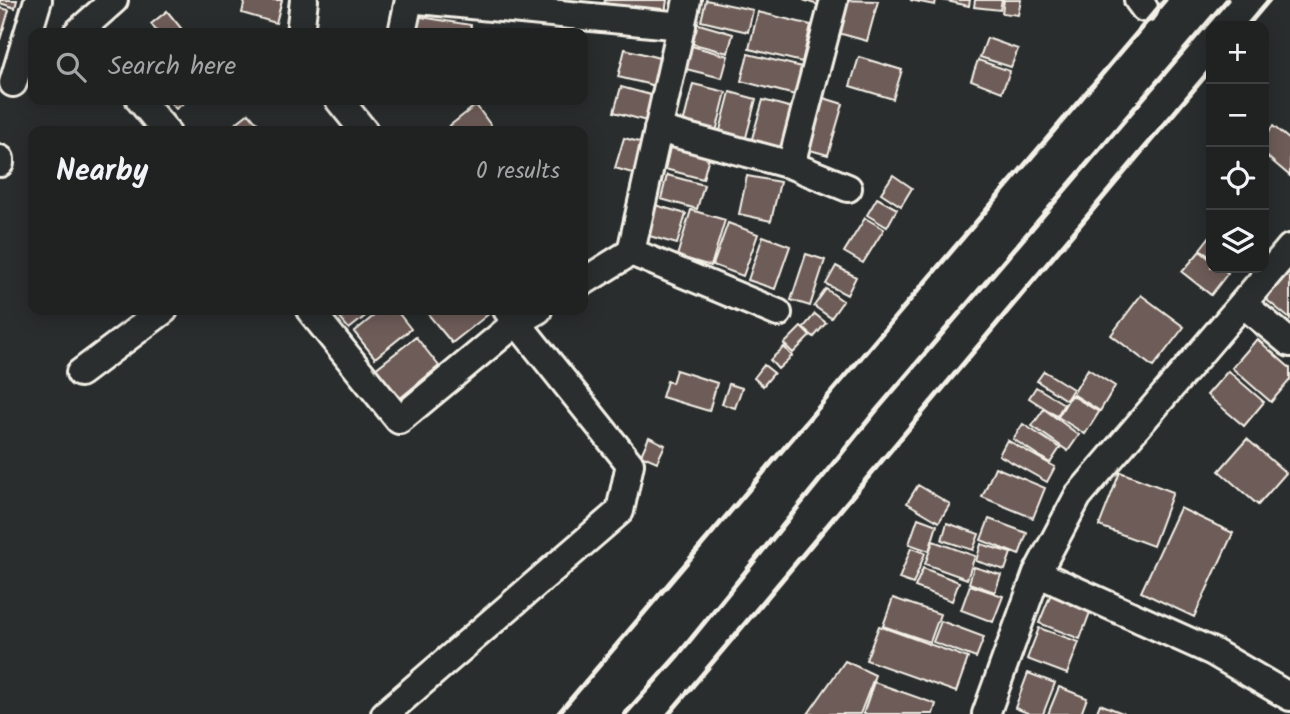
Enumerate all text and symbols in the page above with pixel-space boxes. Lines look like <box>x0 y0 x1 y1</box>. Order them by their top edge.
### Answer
map controls <box>1206 21 1269 273</box>
button: + <box>1206 21 1269 84</box>
search box <box>28 28 588 105</box>
text: Search here <box>108 46 236 88</box>
icon: search <box>52 48 90 86</box>
button: − <box>1206 84 1269 147</box>
button: locate <box>1206 147 1269 210</box>
text: Nearby <box>56 148 148 196</box>
text: 0 results <box>476 154 560 190</box>
button: layers <box>1206 210 1269 273</box>

